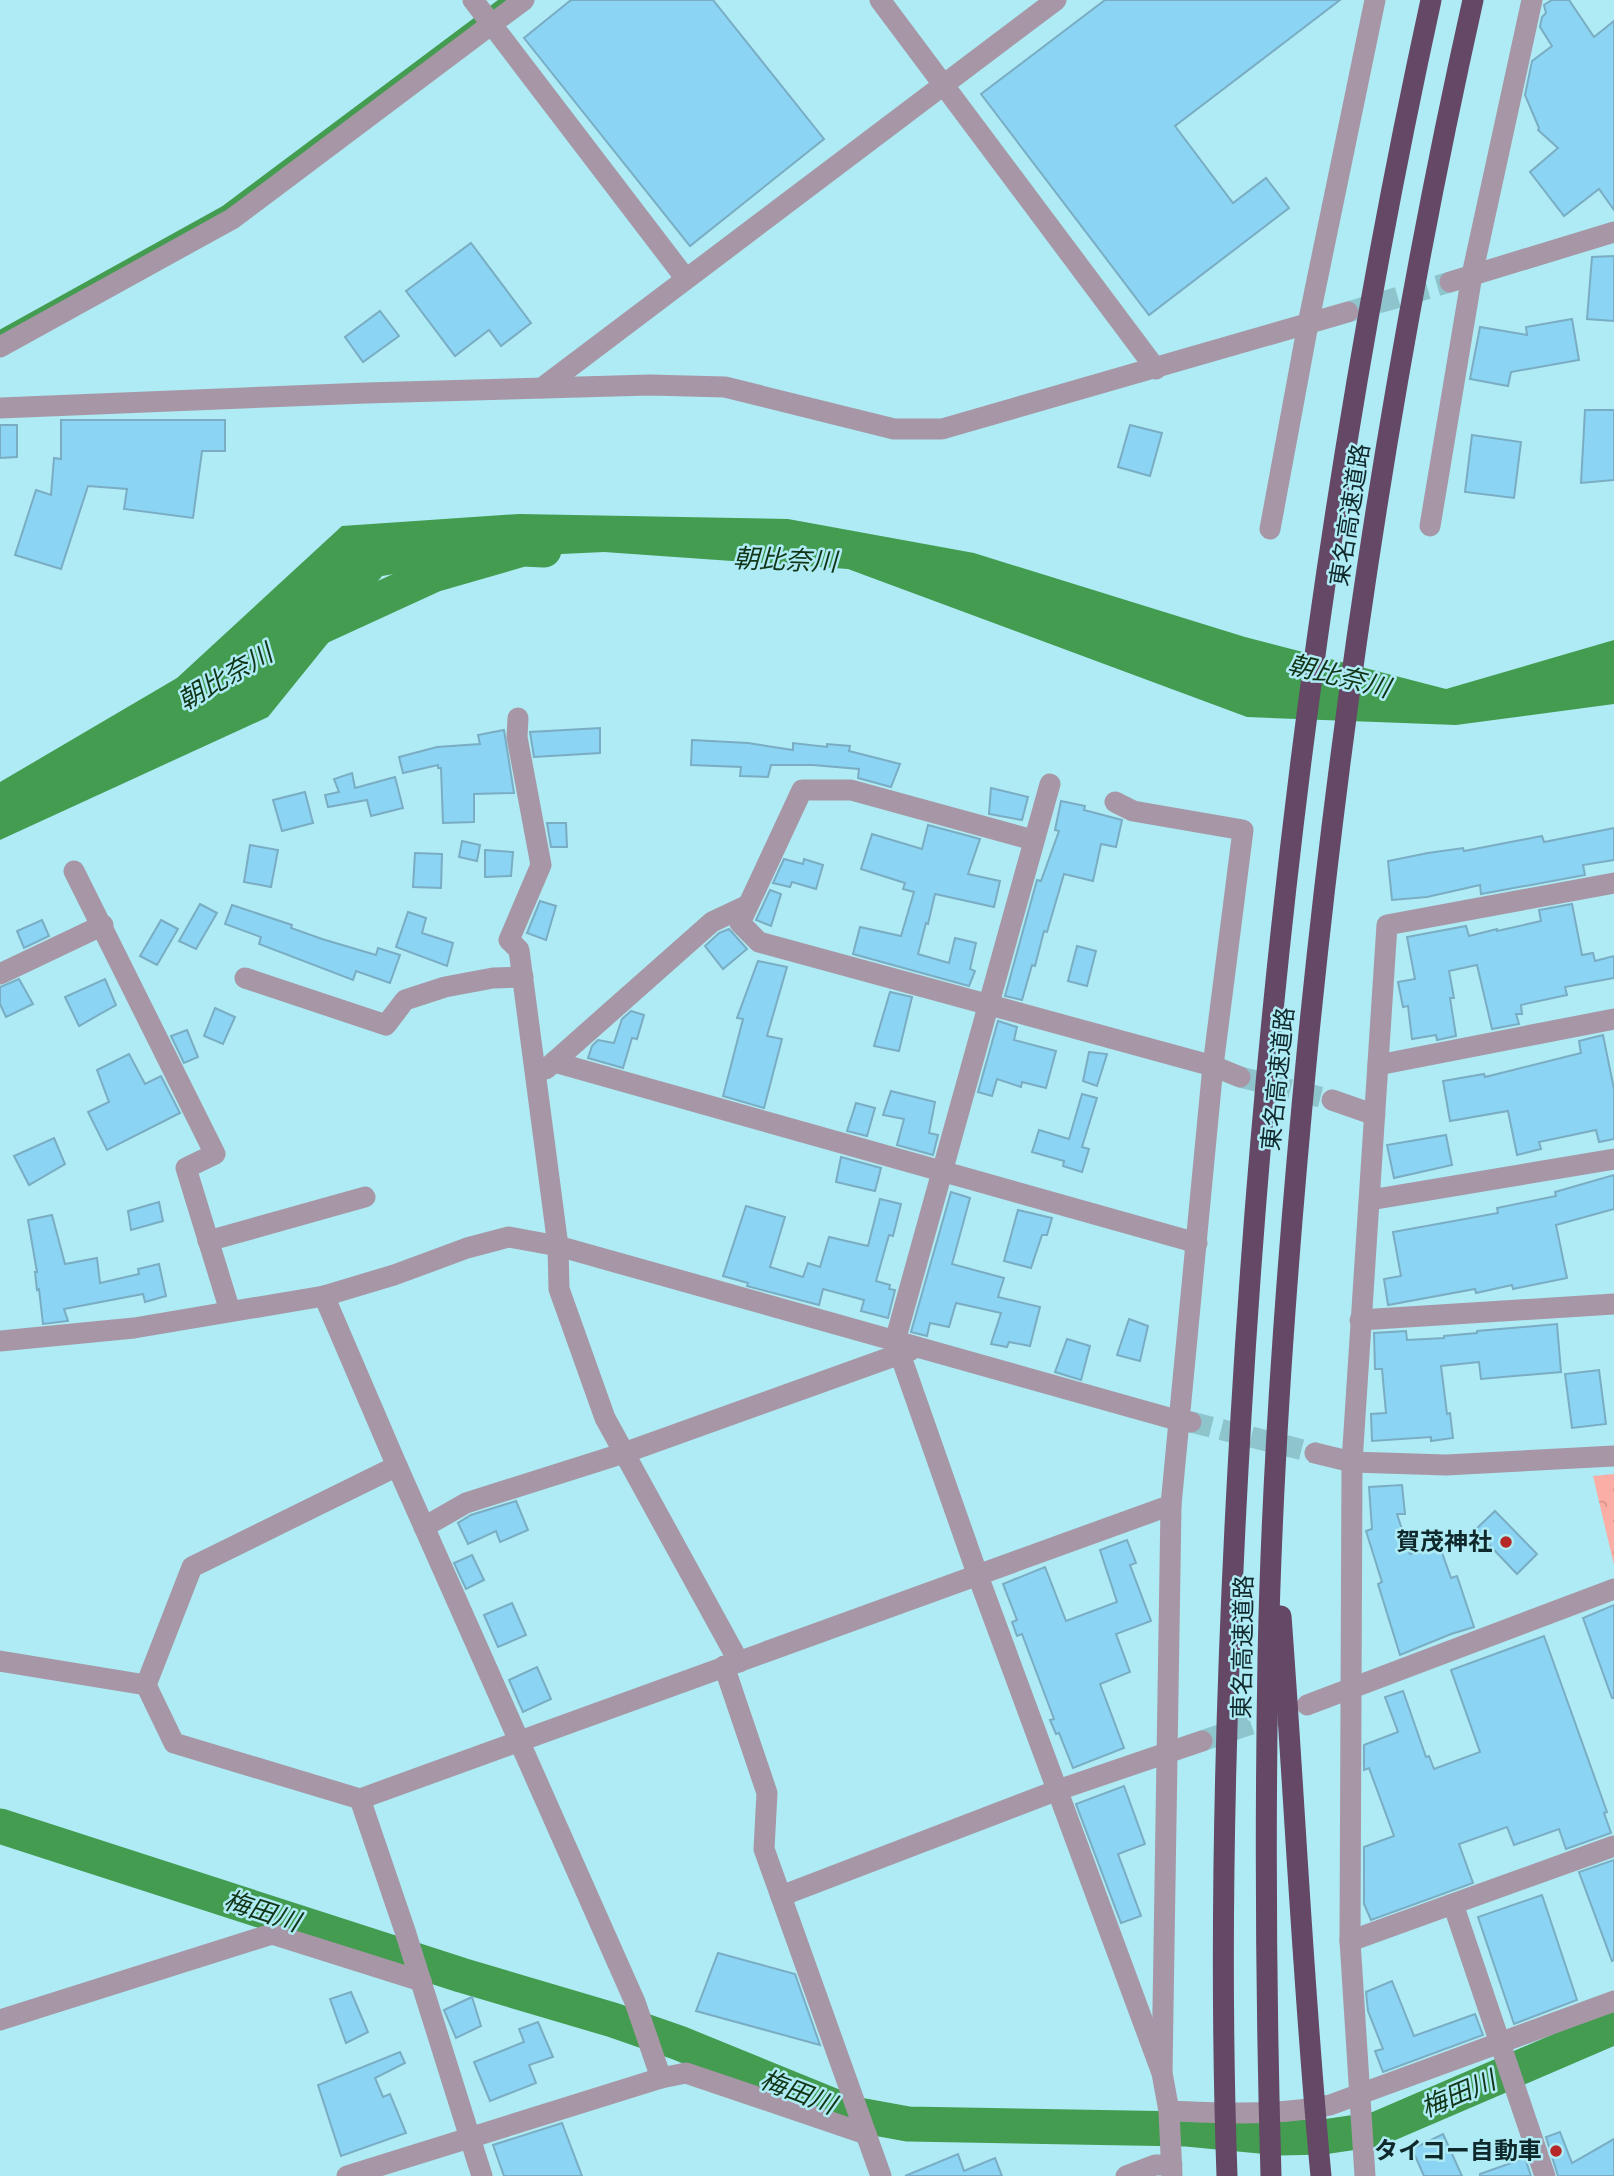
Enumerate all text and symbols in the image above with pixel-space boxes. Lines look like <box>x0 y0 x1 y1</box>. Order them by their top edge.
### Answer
street label: 東名高速道路 <box>1325 442 1375 588</box>
water label: 朝比奈川 <box>733 543 840 577</box>
water label: 朝比奈川 <box>172 637 280 716</box>
water label: 朝比奈川 <box>1285 649 1396 704</box>
street label: 東名高速道路 <box>1257 1006 1299 1152</box>
place label: 賀茂神社 <box>1396 1528 1492 1556</box>
marker: 賀茂神社 <box>1498 1534 1514 1550</box>
street label: 東名高速道路 <box>1228 1575 1258 1719</box>
water label: 梅田川 <box>220 1885 307 1938</box>
water label: 梅田川 <box>756 2064 843 2121</box>
water label: 梅田川 <box>1416 2064 1503 2123</box>
place label: タイコー自動車 <box>1374 2137 1542 2165</box>
marker: タイコー自動車 <box>1548 2143 1564 2159</box>

